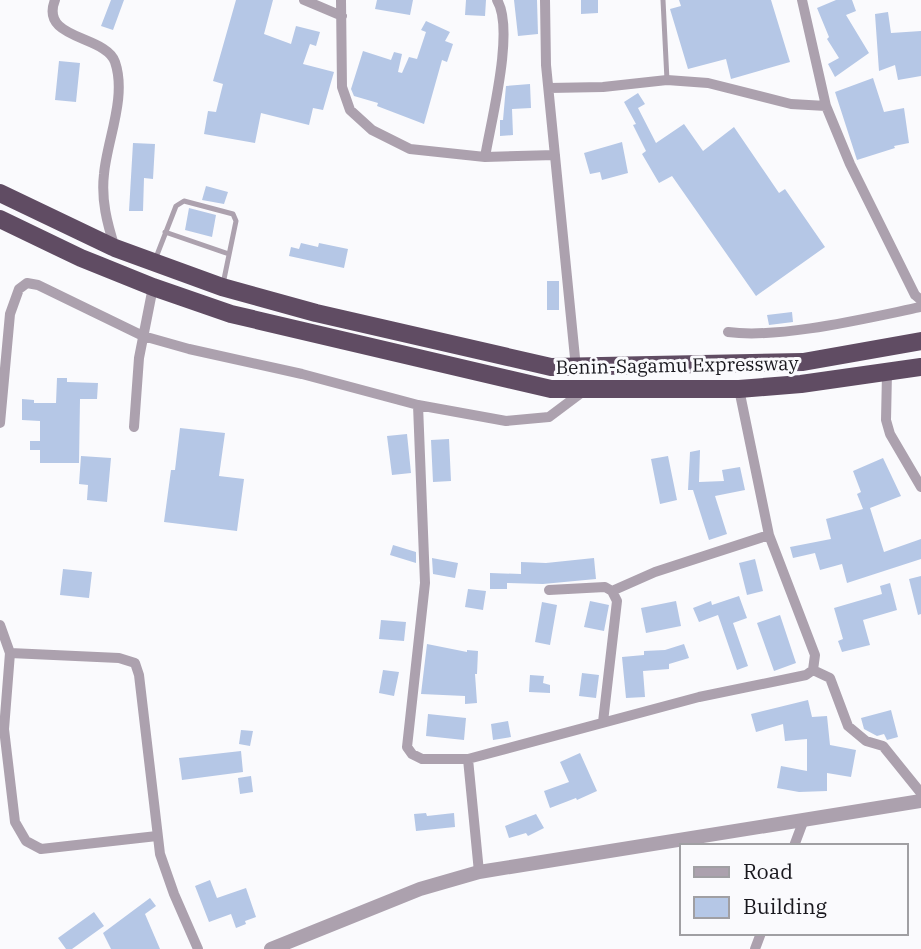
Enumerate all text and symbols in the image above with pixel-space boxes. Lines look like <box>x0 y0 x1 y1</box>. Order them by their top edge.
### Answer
street label: Benin-Sagamu Expressway <box>555 351 800 379</box>
legend <box>680 844 907 935</box>
text: Road <box>743 857 793 885</box>
text: Building <box>743 892 828 920</box>

